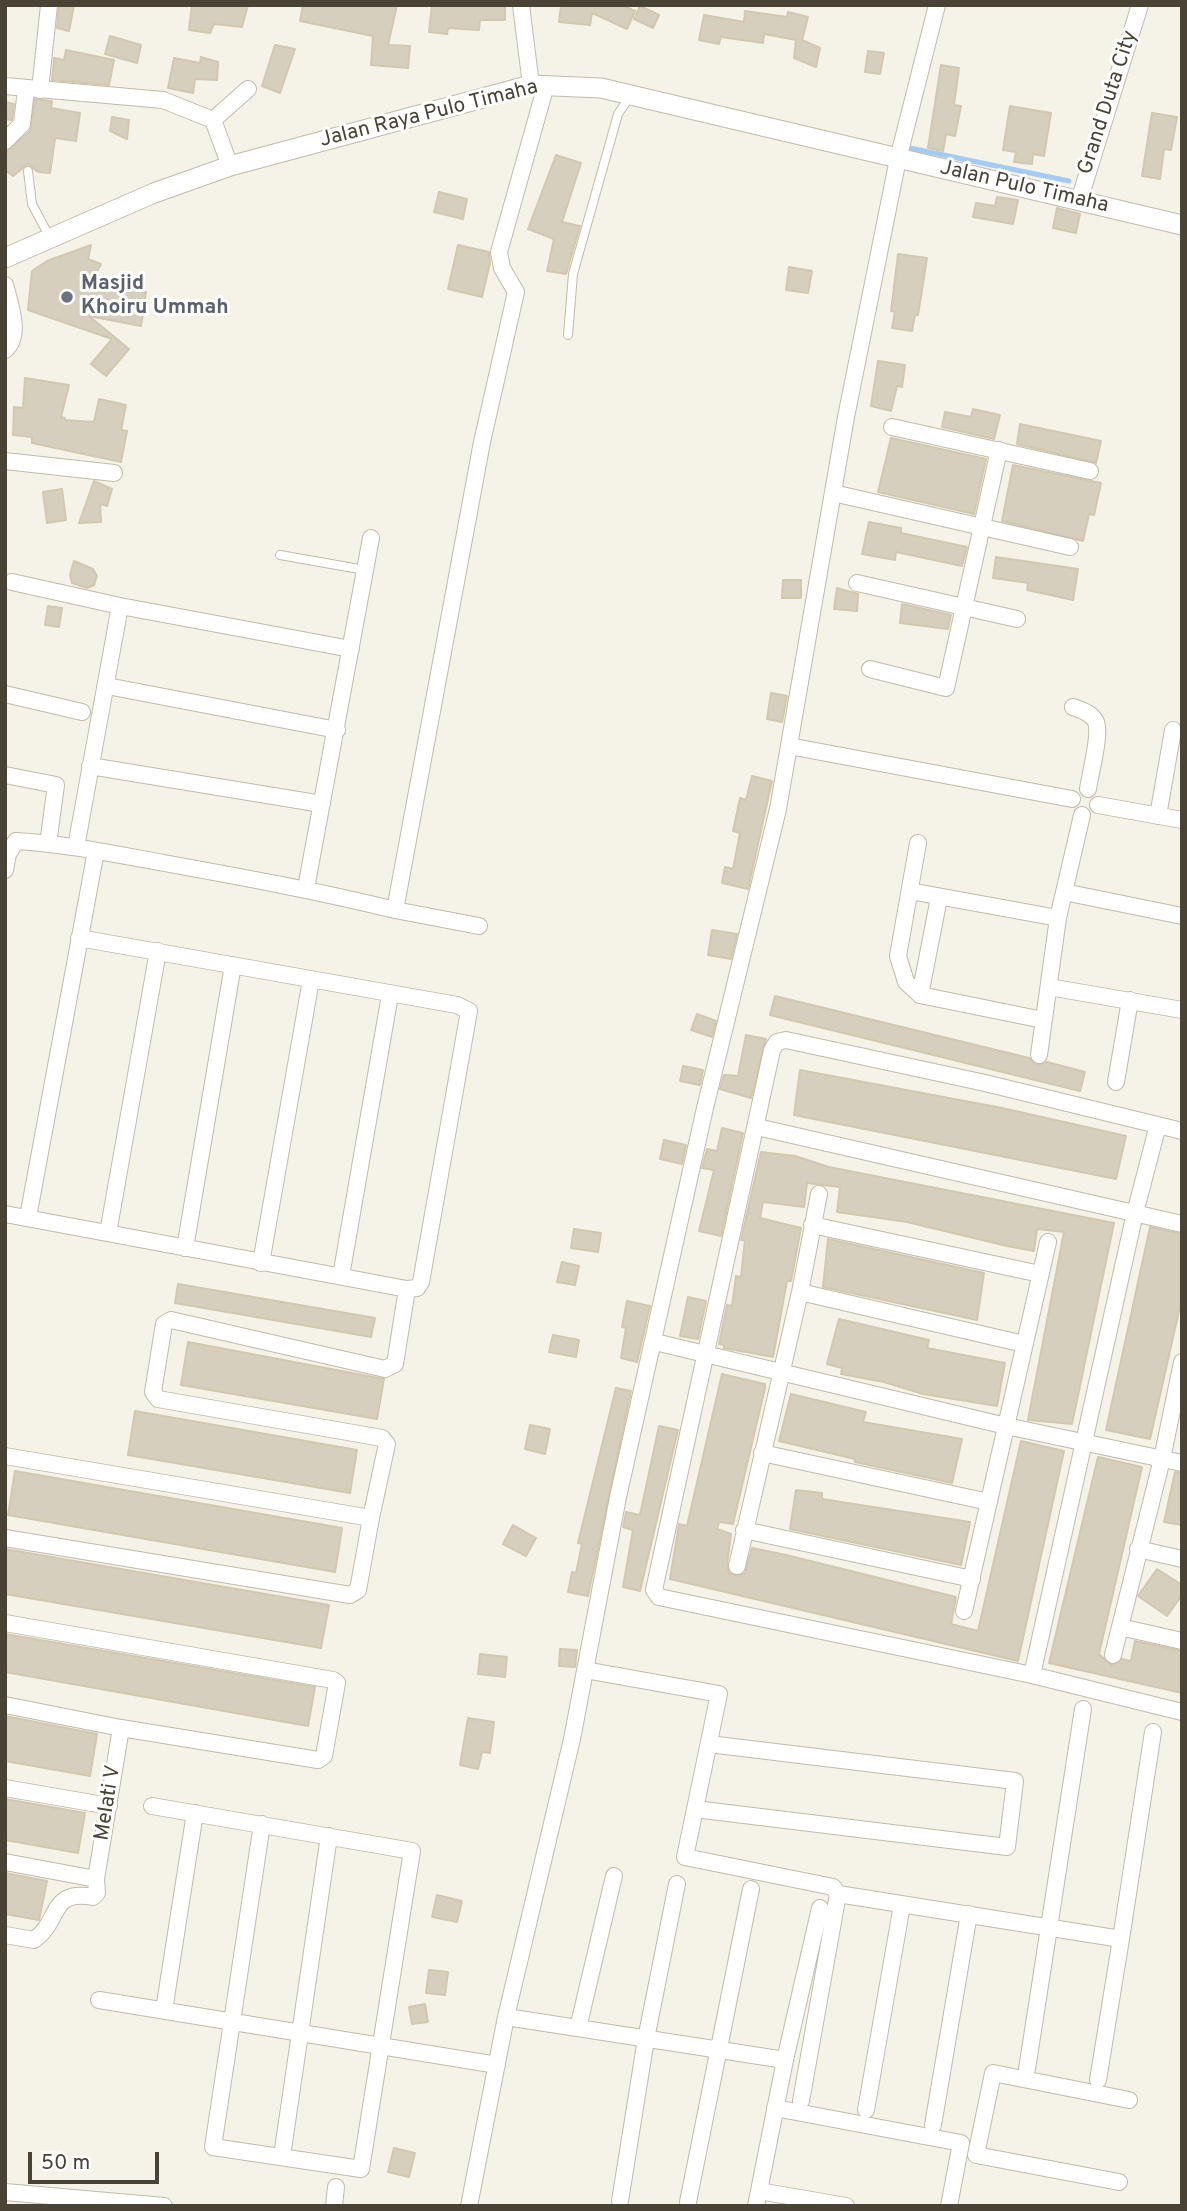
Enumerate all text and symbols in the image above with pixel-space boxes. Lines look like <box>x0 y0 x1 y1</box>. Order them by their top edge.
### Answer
street label: Grand Duta City <box>1074 28 1144 178</box>
street label: Jalan Raya Pulo Timaha <box>317 76 541 154</box>
street label: Jalan Pulo Timaha <box>937 156 1111 220</box>
place label: Masjid Khoiru Ummah <box>81 272 229 322</box>
marker: Masjid Khoiru Ummah <box>59 289 75 305</box>
street label: Melati V <box>91 1764 127 1842</box>
scale bar <box>32 2138 163 2182</box>
text: 50 m <box>41 2150 90 2177</box>

